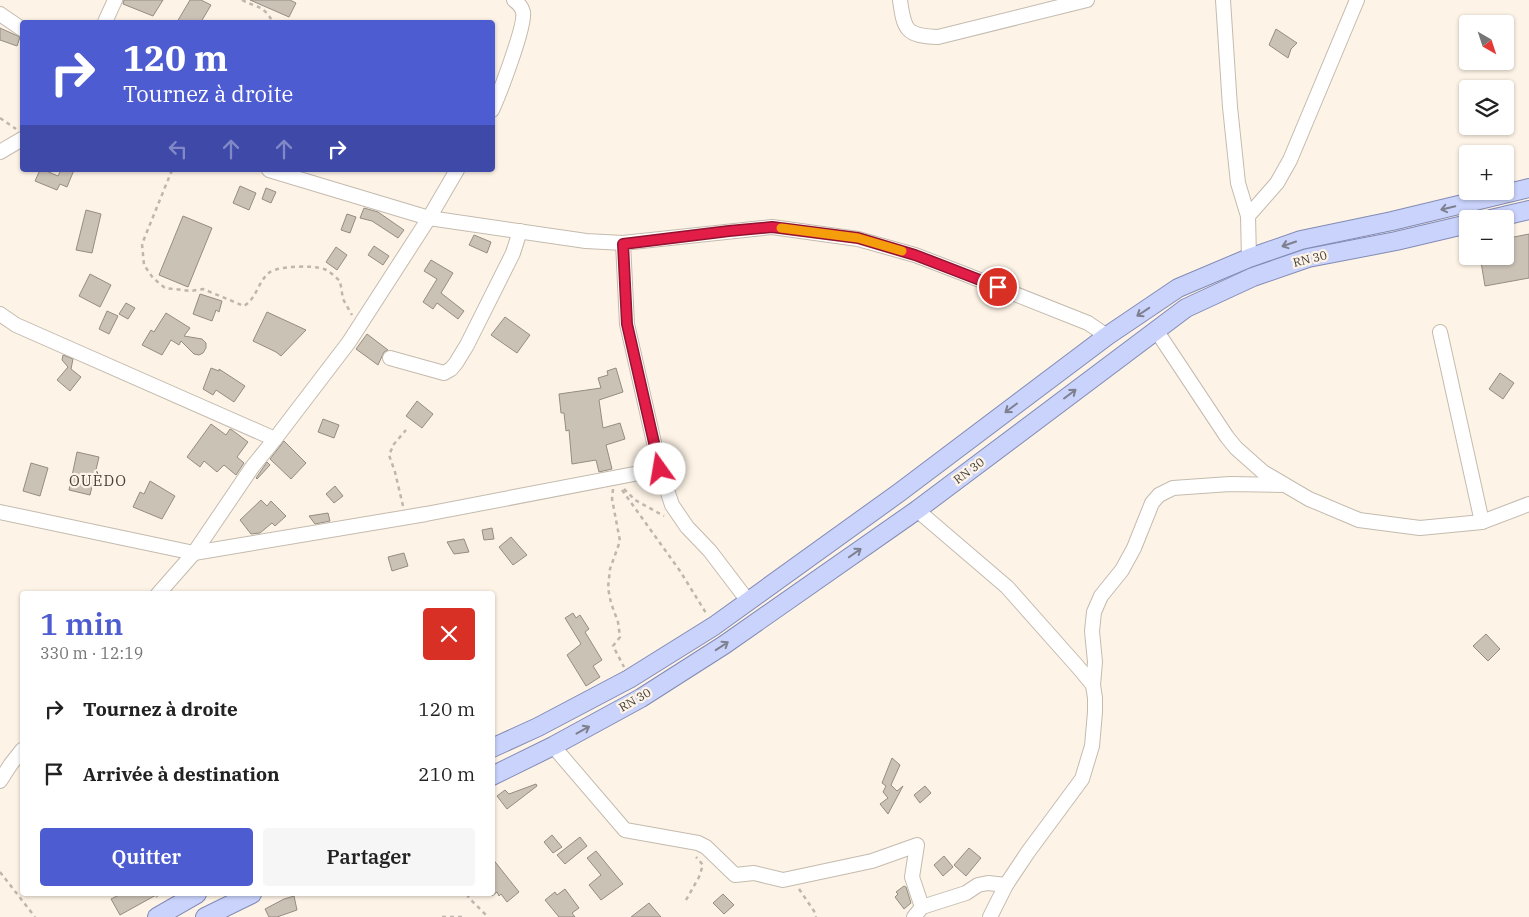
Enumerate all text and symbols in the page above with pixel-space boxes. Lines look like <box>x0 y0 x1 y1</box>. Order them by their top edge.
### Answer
north arrow <box>1459 15 1514 70</box>
map controls <box>1459 15 1514 265</box>
text: 120 m <box>123 35 228 81</box>
icon: right <box>40 40 105 105</box>
text: Tournez à droite <box>123 79 293 108</box>
button: layers <box>1459 80 1514 135</box>
icon: left <box>164 135 192 163</box>
icon: ahead <box>217 135 245 163</box>
icon: ahead <box>270 135 298 163</box>
icon: right <box>323 135 351 163</box>
button: + <box>1459 145 1514 200</box>
one-way arrow <box>1440 204 1456 213</box>
button: − <box>1459 210 1514 265</box>
one-way arrow <box>1282 240 1298 249</box>
street label: RN 30 <box>1291 247 1328 270</box>
pin <box>977 266 1019 308</box>
icon: arrive <box>984 273 1012 301</box>
one-way arrow <box>1136 308 1150 318</box>
one-way arrow <box>1063 389 1076 400</box>
one-way arrow <box>1004 403 1018 413</box>
position arrow <box>633 442 685 494</box>
street label: RN 30 <box>950 454 987 487</box>
district label: OUÈDO <box>69 471 127 490</box>
one-way arrow <box>848 548 862 558</box>
text: 1 min <box>40 604 123 643</box>
button: close <box>423 608 475 660</box>
one-way arrow <box>714 641 728 651</box>
text: 330 m · 12:19 <box>40 643 143 663</box>
street label: RN 30 <box>616 684 653 715</box>
icon: right <box>40 695 68 723</box>
text: Tournez à droite <box>83 697 238 721</box>
text: 120 m <box>418 697 475 721</box>
one-way arrow <box>575 725 590 735</box>
icon: arrive <box>40 760 68 788</box>
text: Arrivée à destination <box>83 762 280 786</box>
text: 210 m <box>418 762 475 786</box>
button: Quitter <box>40 828 253 886</box>
button: Partager <box>263 828 475 886</box>

